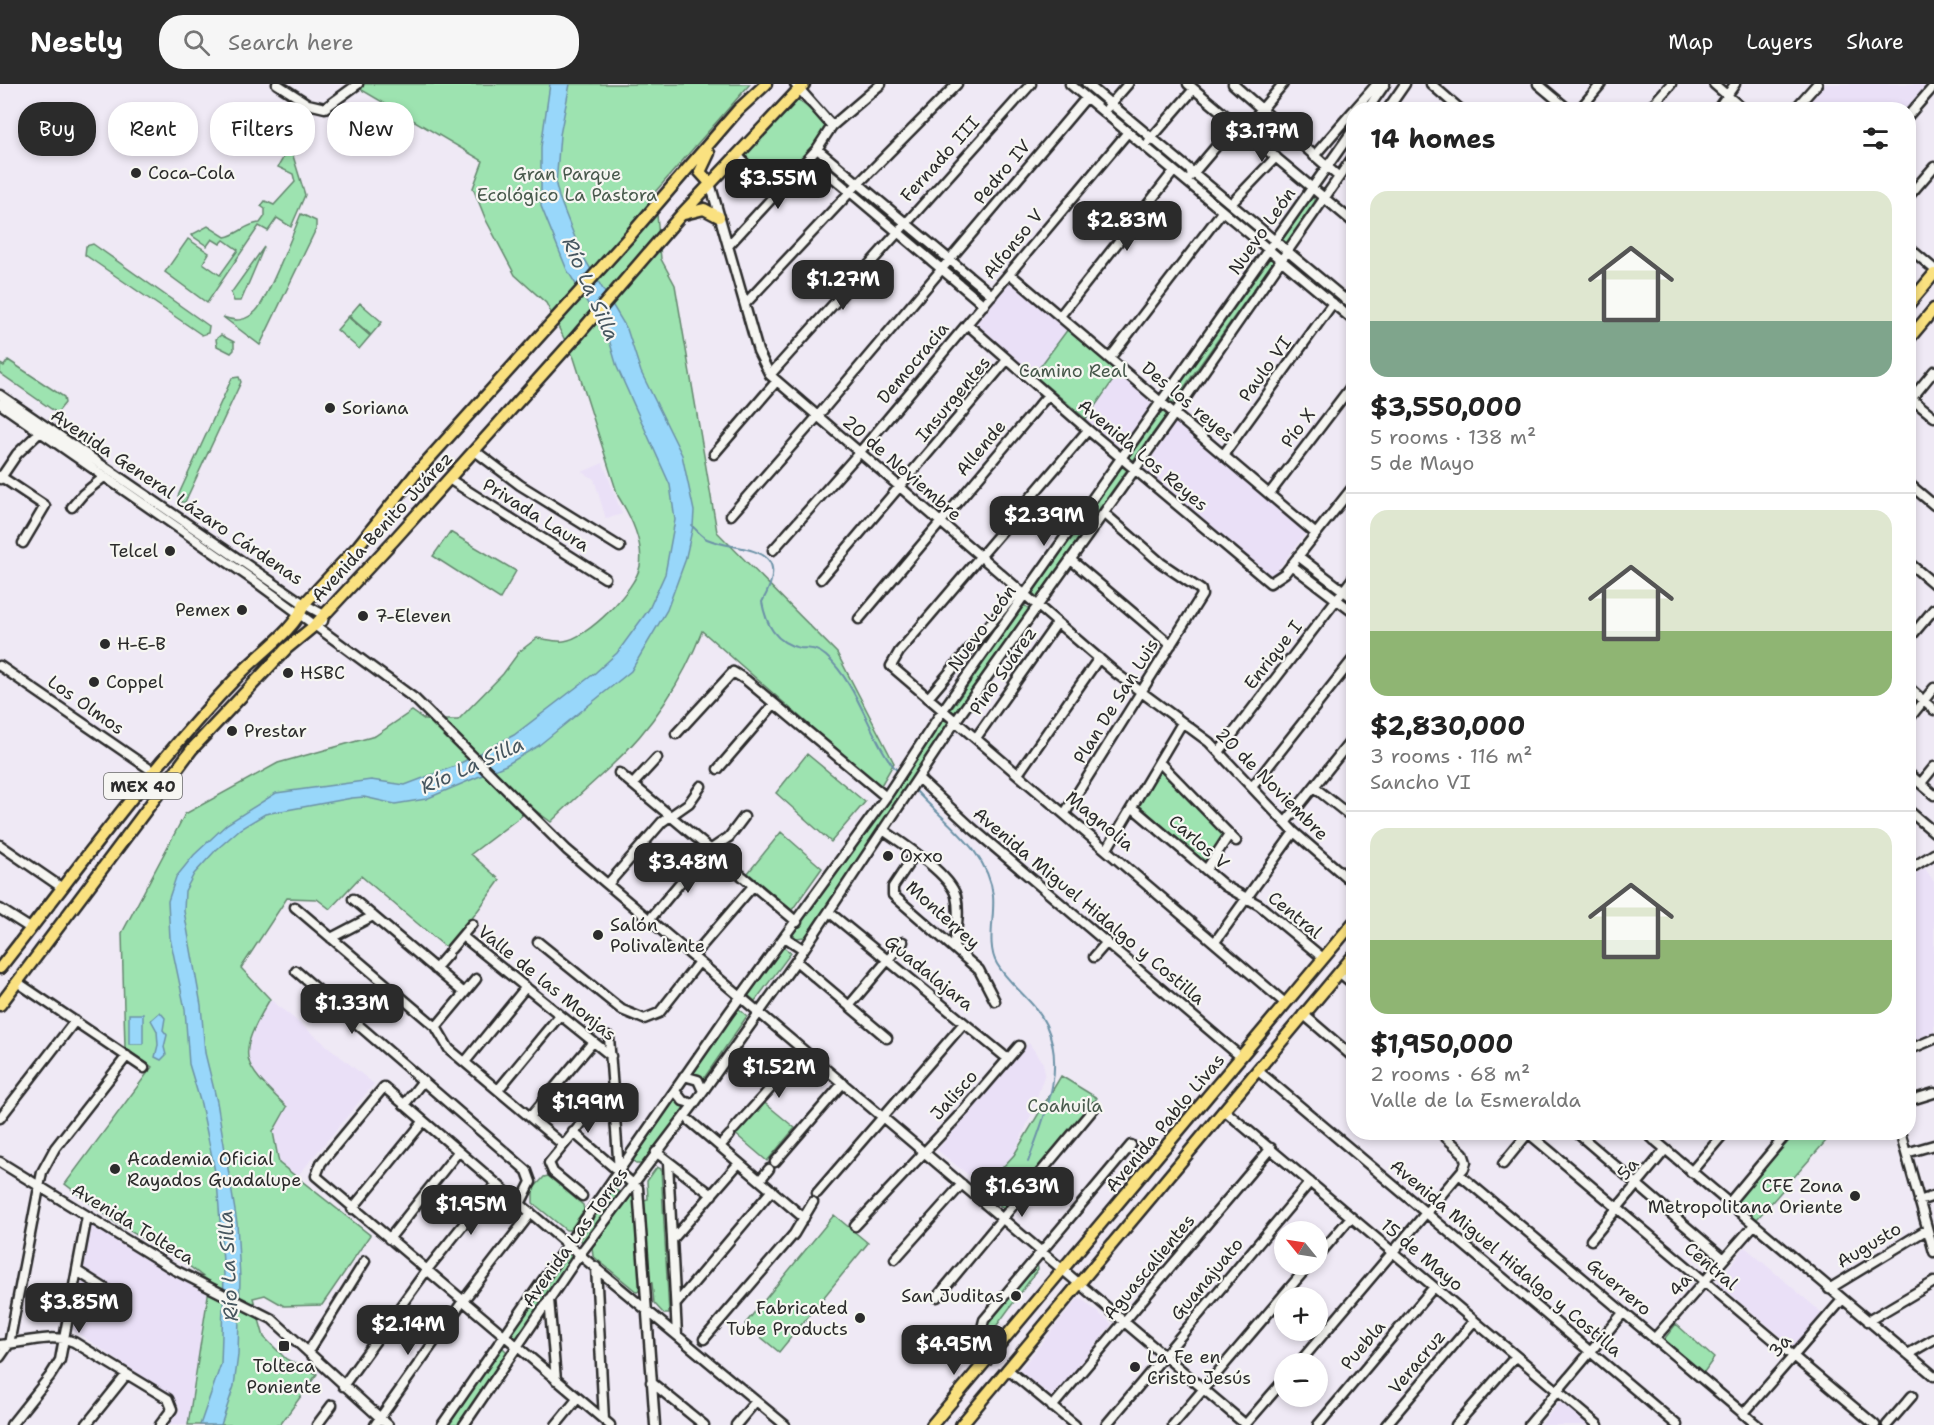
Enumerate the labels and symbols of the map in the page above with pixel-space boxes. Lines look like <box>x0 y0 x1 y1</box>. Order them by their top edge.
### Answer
street label: Fernado III <box>895 111 985 207</box>
pin: $3.17M <box>1213 112 1311 163</box>
street label: Pedro IV <box>968 135 1036 209</box>
pin: $3.55M <box>729 159 827 210</box>
place label: Coca-Cola <box>148 161 235 185</box>
park label: Gran Parque Ecológico La Pastora <box>477 162 657 207</box>
marker: Coca-Cola <box>129 166 143 180</box>
street label: Nuevo León <box>1223 183 1301 279</box>
pin: $2.83M <box>1078 201 1176 252</box>
street label: Alfonso V <box>977 204 1049 284</box>
water label: Río La Silla <box>557 233 625 345</box>
pin: $1.27M <box>794 260 892 311</box>
street label: Democracia <box>872 317 954 409</box>
street label: Paulo VI <box>1233 331 1297 407</box>
street label: Insurgentes <box>910 351 996 447</box>
street label: Des los reyes <box>1137 356 1239 448</box>
park label: Camino Real <box>1019 359 1128 383</box>
street label: Avenida Los Reyes <box>1073 393 1213 517</box>
place label: Soriana <box>342 396 409 420</box>
marker: Soriana <box>323 401 337 415</box>
street label: Avenida General Lázaro Cárdenas <box>46 403 308 591</box>
street label: Pío X <box>1275 403 1321 453</box>
street label: 20 de Noviembre <box>837 410 967 526</box>
street label: Allende <box>951 415 1011 481</box>
street label: Avenida Benito Juárez <box>306 447 458 607</box>
street label: Privada Laura <box>478 473 594 557</box>
pin: $2.39M <box>995 496 1093 547</box>
place label: Telcel <box>110 539 159 563</box>
marker: Telcel <box>163 544 177 558</box>
street label: Nuevo León <box>942 580 1022 676</box>
place label: Pemex <box>175 598 230 622</box>
marker: Pemex <box>235 603 249 617</box>
place label: 7-Eleven <box>375 604 451 628</box>
marker: 7-Eleven <box>356 609 370 623</box>
street label: Enrique I <box>1238 615 1308 694</box>
street label: Pino Suárez <box>964 622 1042 720</box>
place label: H-E-B <box>117 632 166 656</box>
street label: Plan De San Luis <box>1068 634 1164 768</box>
marker: H-E-B <box>98 637 112 651</box>
place label: HSBC <box>300 661 345 685</box>
marker: HSBC <box>281 666 295 680</box>
street label: Los Olmos <box>43 670 129 740</box>
place label: Coppel <box>106 670 164 694</box>
marker: Coppel <box>87 675 101 689</box>
place label: Prestar <box>244 719 307 743</box>
street label: 20 de Noviembre <box>1210 722 1334 846</box>
marker: Prestar <box>225 724 239 738</box>
water label: Río La Silla <box>416 731 528 799</box>
road number: MEX 40 <box>104 773 182 799</box>
street label: Magnolia <box>1061 785 1139 857</box>
street label: Avenida Miguel Hidalgo y Costilla <box>968 802 1210 1010</box>
street label: Carlos V <box>1164 809 1234 875</box>
pin: $3.48M <box>639 843 737 894</box>
place label: Oxxo <box>900 844 943 868</box>
marker: Oxxo <box>881 849 895 863</box>
street label: Monterrey <box>901 875 985 955</box>
street label: Central <box>1263 886 1328 945</box>
place label: Salón Polivalente <box>610 913 705 958</box>
street label: Valle de las Monjas <box>473 920 621 1046</box>
marker: Salón Polivalente <box>591 928 605 942</box>
street label: Guadalajara <box>879 930 979 1016</box>
pin: $1.33M <box>303 984 401 1035</box>
pin: $1.52M <box>730 1048 828 1099</box>
street label: Avenida Pablo Livas <box>1100 1049 1230 1197</box>
street label: Jalisco <box>925 1065 983 1125</box>
pin: $1.99M <box>539 1083 637 1134</box>
park label: Coahuila <box>1027 1094 1103 1118</box>
place label: Academia Oficial Rayados Guadalupe <box>127 1147 301 1192</box>
street label: 5a <box>1612 1153 1644 1185</box>
street label: Avenida Miguel Hidalgo y Costilla <box>1385 1154 1627 1362</box>
marker: Academia Oficial Rayados Guadalupe <box>108 1162 122 1176</box>
street label: Avenida Las Torres <box>516 1163 634 1311</box>
pin: $1.63M <box>973 1167 1071 1218</box>
place label: CFE Zona Metropolitana Oriente <box>1648 1174 1843 1219</box>
street label: Avenida Tolteca <box>67 1178 199 1270</box>
pin: $1.95M <box>422 1185 520 1236</box>
marker: CFE Zona Metropolitana Oriente <box>1848 1189 1862 1203</box>
street label: Aguascalientes <box>1098 1209 1200 1325</box>
water label: Río La Silla <box>212 1210 244 1322</box>
street label: 15 de Mayo <box>1376 1213 1468 1297</box>
street label: Augusto <box>1832 1216 1906 1274</box>
north arrow <box>1274 1221 1328 1275</box>
street label: Guanajuato <box>1165 1233 1249 1325</box>
street label: Central <box>1679 1237 1743 1296</box>
street label: Guerrero <box>1582 1253 1656 1321</box>
street label: 4a <box>1663 1268 1697 1302</box>
pin: $3.85M <box>30 1283 128 1334</box>
place label: San Juditas <box>901 1284 1004 1308</box>
marker: San Juditas <box>1009 1289 1023 1303</box>
place label: Fabricated Tube Products <box>726 1296 848 1341</box>
pin: $2.14M <box>359 1305 457 1356</box>
marker: Fabricated Tube Products <box>853 1311 867 1325</box>
street label: Puebla <box>1335 1315 1391 1375</box>
pin: $4.95M <box>905 1325 1003 1376</box>
street label: Veracruz <box>1383 1325 1451 1399</box>
street label: 3a <box>1763 1329 1797 1363</box>
marker: Tolteca Poniente <box>277 1339 291 1353</box>
place label: La Fe en Cristo Jesús <box>1147 1345 1251 1390</box>
place label: Tolteca Poniente <box>247 1354 321 1399</box>
marker: La Fe en Cristo Jesús <box>1128 1360 1142 1374</box>

